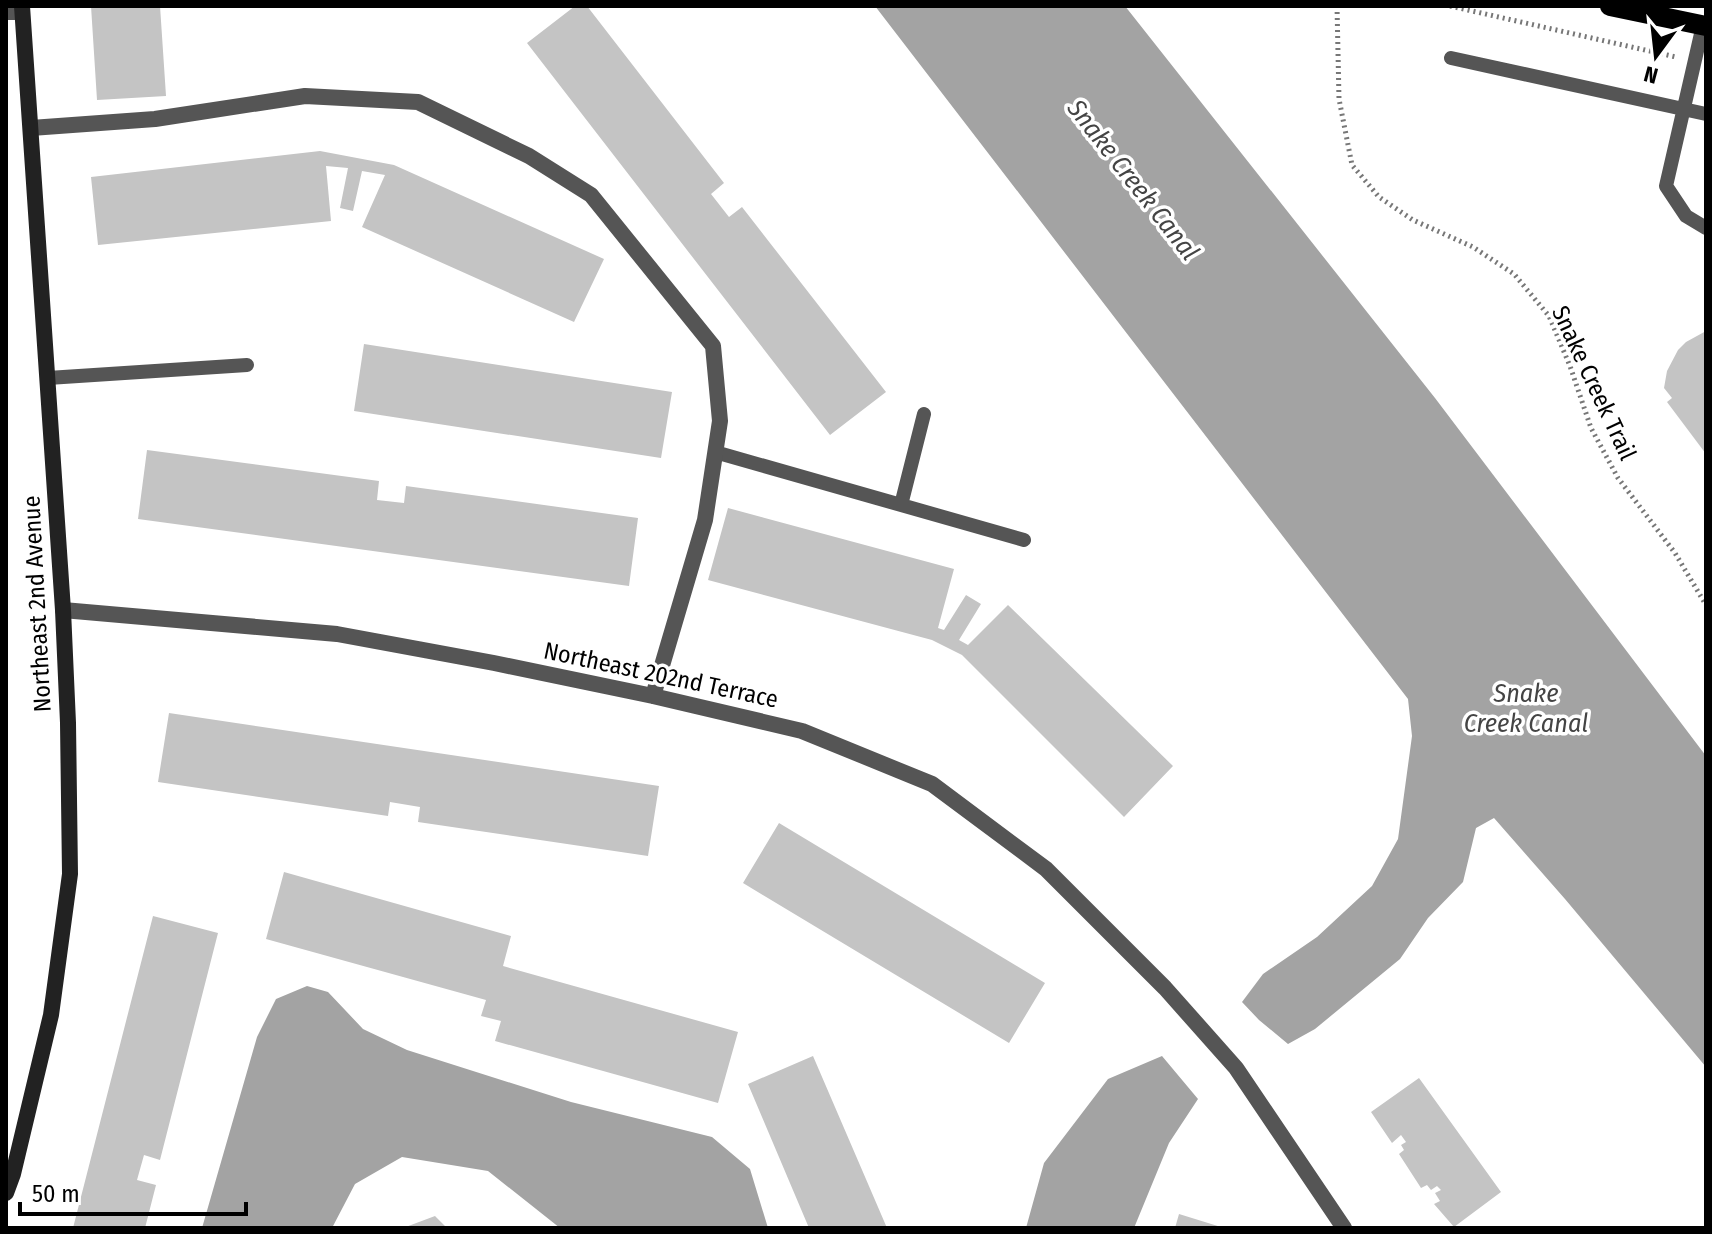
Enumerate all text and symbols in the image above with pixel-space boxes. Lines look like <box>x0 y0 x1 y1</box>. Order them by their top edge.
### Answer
north arrow <box>1616 16 1696 96</box>
text: N <box>1641 60 1661 90</box>
water label: Snake Creek Canal <box>1060 93 1205 267</box>
street label: Snake Creek Trail <box>1546 301 1642 465</box>
street label: Northeast 2nd Avenue <box>17 495 57 713</box>
street label: Northeast 202nd Terrace <box>541 636 781 714</box>
water label: Snake Creek Canal <box>1464 678 1588 739</box>
scale bar <box>20 1166 246 1216</box>
text: 50 m <box>32 1180 80 1208</box>

